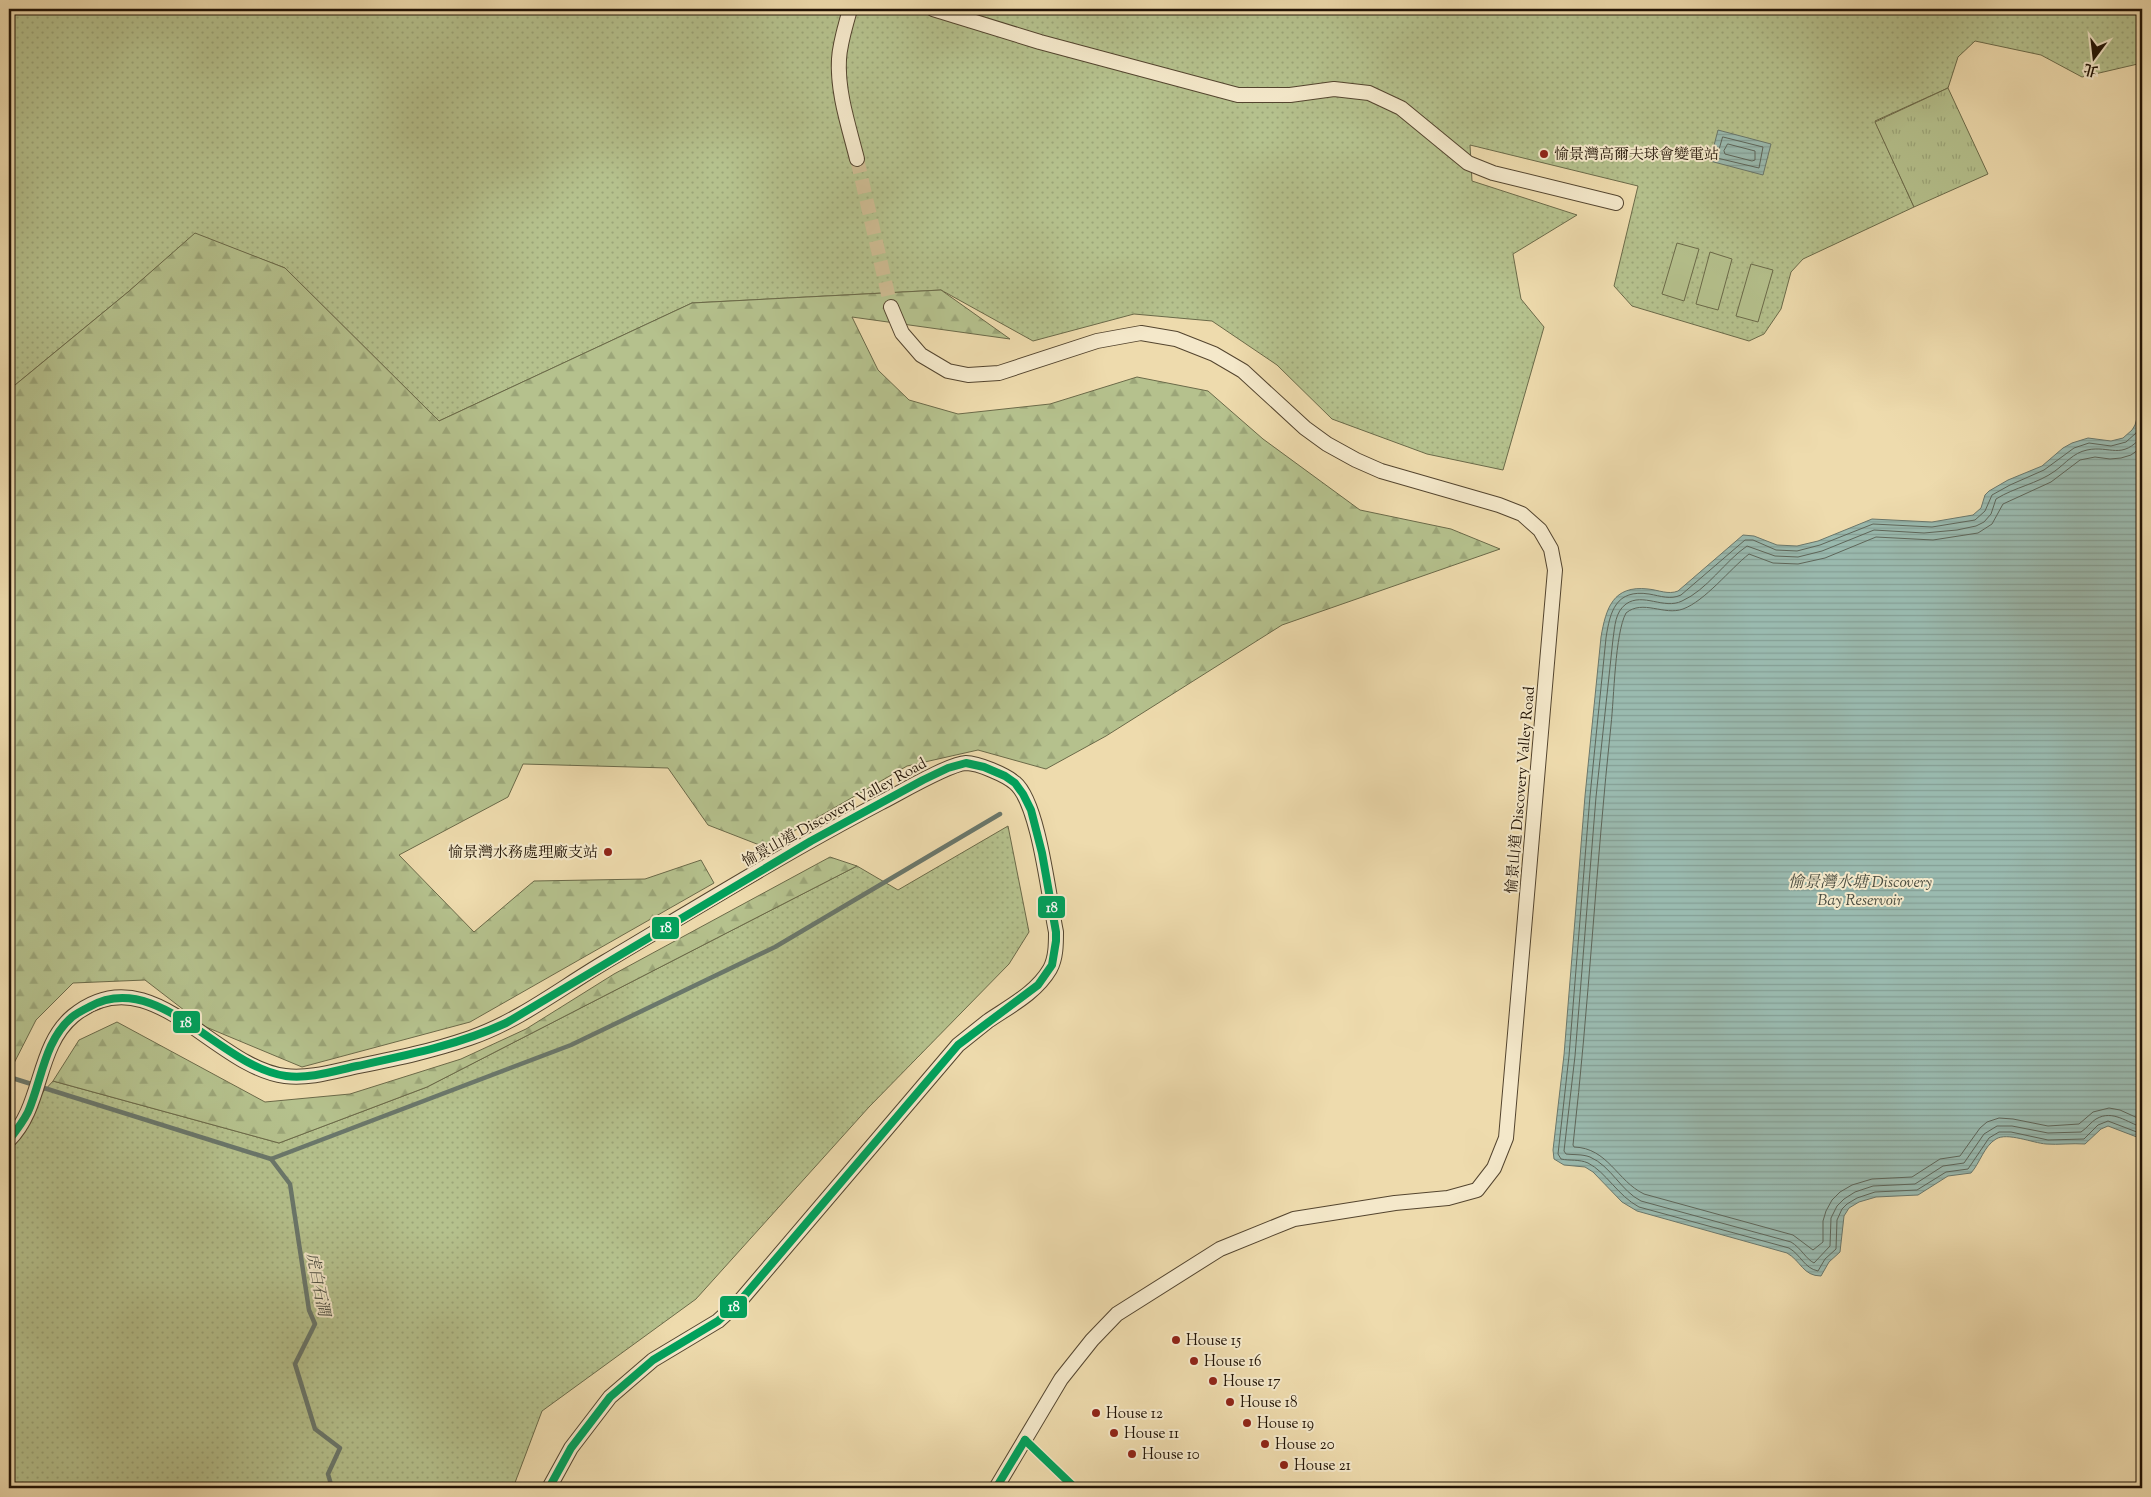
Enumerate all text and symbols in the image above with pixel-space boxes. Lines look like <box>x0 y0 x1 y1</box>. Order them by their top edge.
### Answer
north arrow <box>2068 32 2118 82</box>
text: 北 <box>2082 57 2101 80</box>
place label: 愉景灣高爾夫球會變電站 <box>1554 145 1719 166</box>
marker: 愉景灣高爾夫球會變電站 <box>1538 148 1550 160</box>
street label: 愉景山道 Discovery Valley Road <box>1502 685 1541 895</box>
street label: 愉景山道 Discovery Valley Road <box>739 753 931 873</box>
place label: 愉景灣水務處理廠支站 <box>448 843 598 864</box>
marker: 愉景灣水務處理廠支站 <box>602 846 614 858</box>
water label: 愉景灣水塘 Discovery Bay Reservoir <box>1788 872 1932 913</box>
line badge: 18 <box>1037 895 1066 919</box>
text: 18 <box>1046 899 1058 919</box>
line badge: 18 <box>651 916 680 940</box>
text: 18 <box>660 919 672 939</box>
line badge: 18 <box>172 1010 201 1034</box>
text: 18 <box>180 1014 192 1034</box>
water label: 虎白石澗 <box>299 1251 335 1321</box>
line badge: 18 <box>719 1295 748 1319</box>
text: 18 <box>728 1298 740 1318</box>
place label: House 15 <box>1186 1331 1241 1352</box>
marker: House 15 <box>1170 1334 1182 1346</box>
place label: House 16 <box>1204 1352 1261 1373</box>
marker: House 16 <box>1188 1355 1200 1367</box>
place label: House 17 <box>1223 1372 1281 1393</box>
marker: House 17 <box>1207 1375 1219 1387</box>
place label: House 18 <box>1240 1393 1297 1414</box>
marker: House 18 <box>1224 1396 1236 1408</box>
place label: House 12 <box>1106 1404 1163 1425</box>
marker: House 12 <box>1090 1407 1102 1419</box>
place label: House 19 <box>1257 1414 1314 1435</box>
marker: House 19 <box>1241 1417 1253 1429</box>
place label: House 11 <box>1124 1424 1179 1445</box>
marker: House 11 <box>1108 1427 1120 1439</box>
place label: House 20 <box>1275 1435 1335 1456</box>
marker: House 20 <box>1259 1438 1271 1450</box>
place label: House 10 <box>1142 1445 1200 1466</box>
marker: House 10 <box>1126 1448 1138 1460</box>
place label: House 21 <box>1294 1456 1351 1477</box>
marker: House 21 <box>1278 1459 1290 1471</box>

